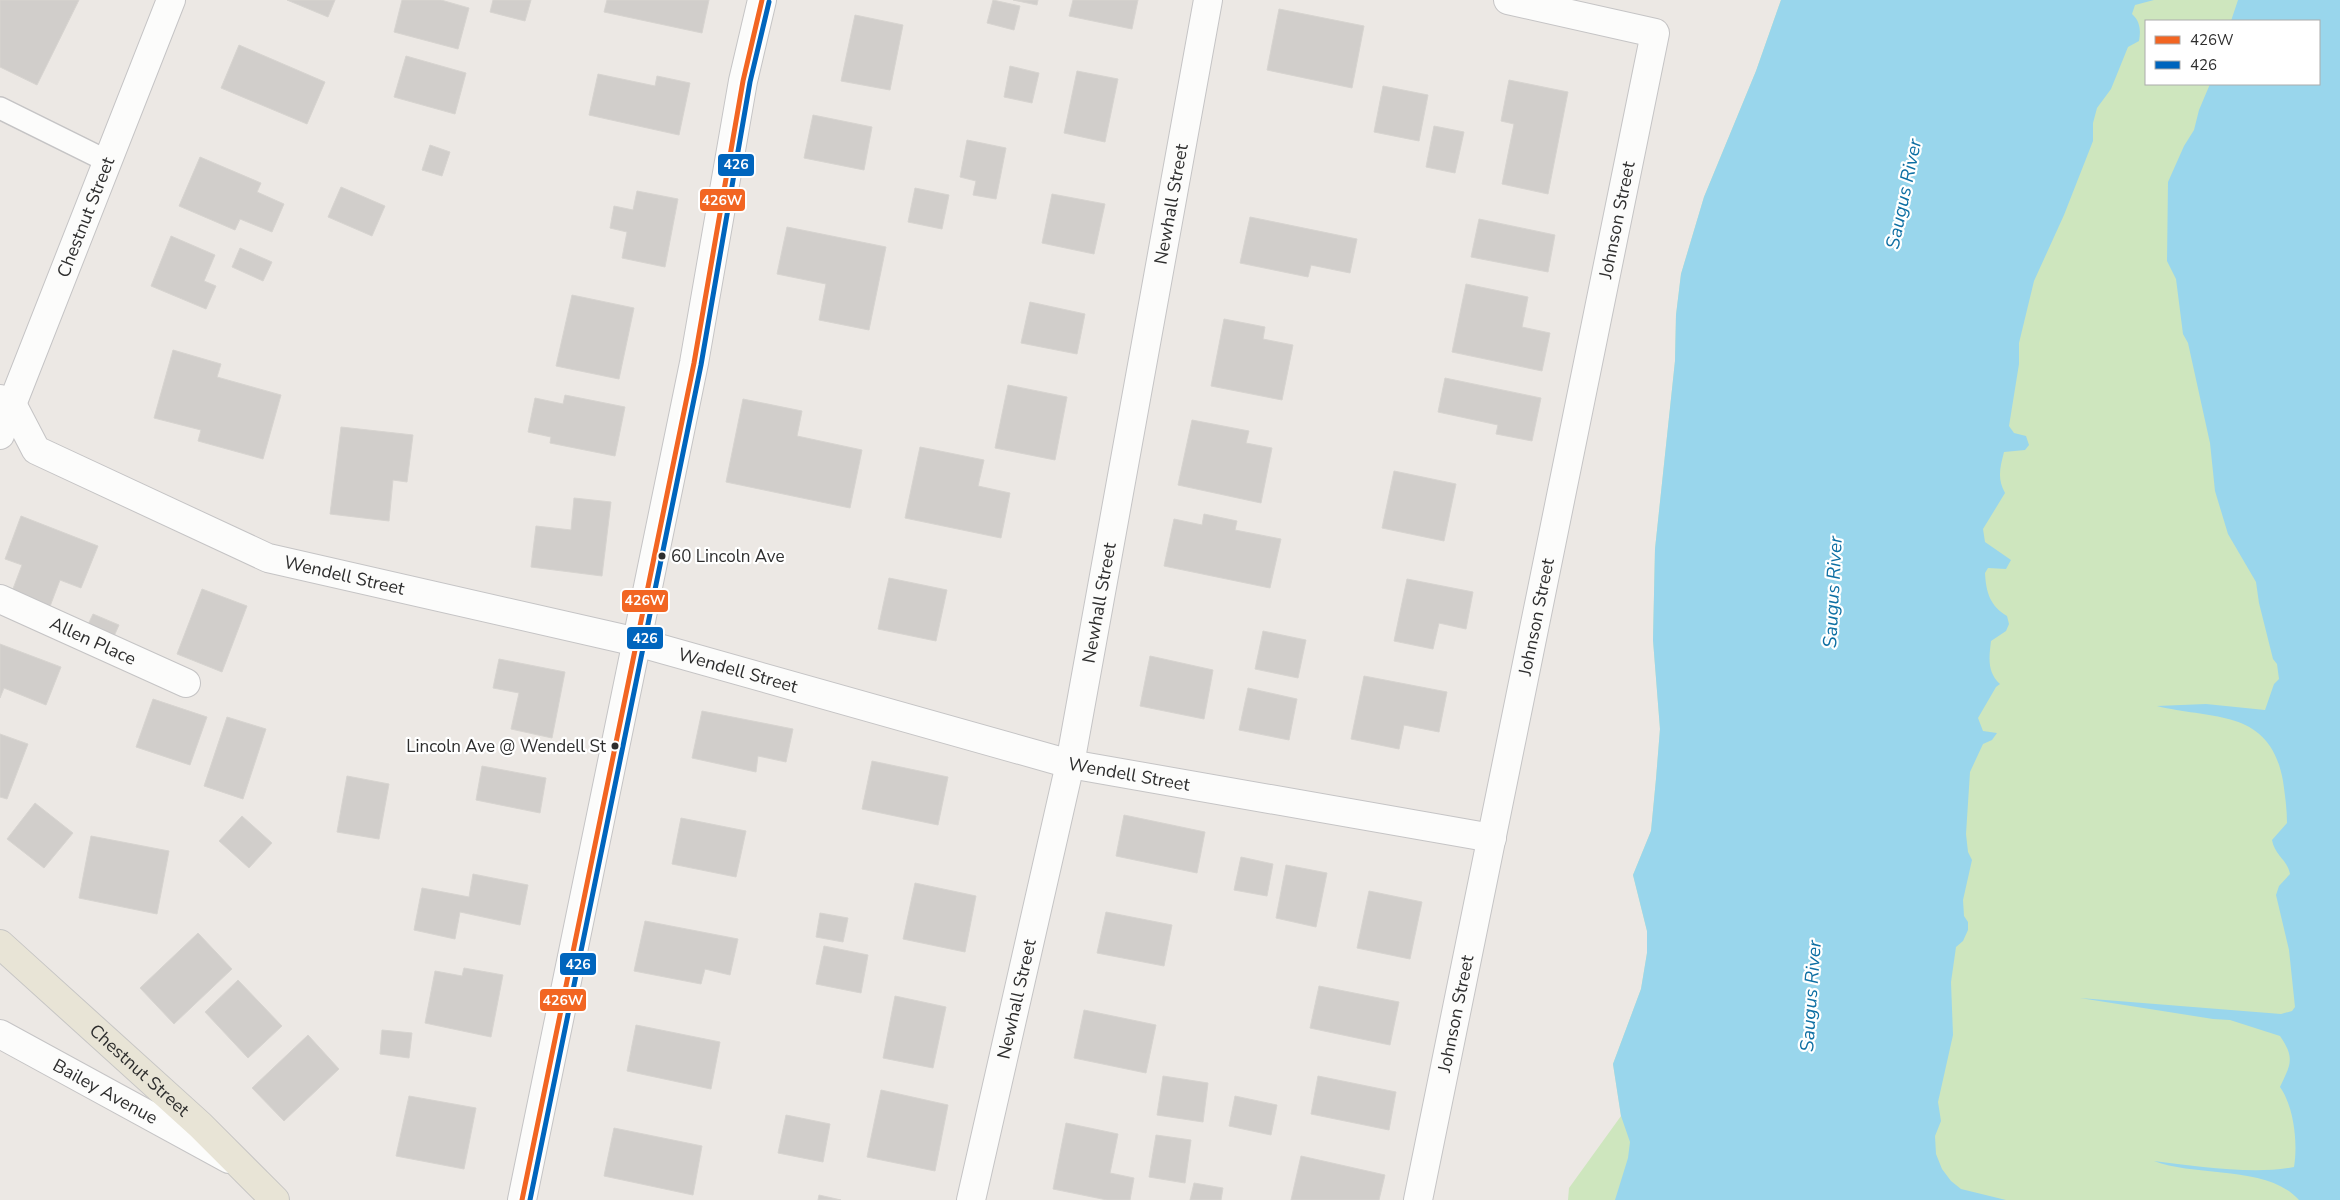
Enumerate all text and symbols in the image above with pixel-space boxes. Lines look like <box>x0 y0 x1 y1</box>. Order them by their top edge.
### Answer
legend <box>2145 20 2320 85</box>
text: 426W <box>2190 30 2234 50</box>
text: 426 <box>2190 55 2217 75</box>
water label: Saugus River <box>1880 135 1929 251</box>
street label: Newhall Street <box>1148 141 1194 266</box>
street label: Chestnut Street <box>51 153 120 281</box>
line badge: 426 <box>717 153 755 177</box>
text: 426 <box>723 155 749 174</box>
street label: Johnson Street <box>1593 159 1641 282</box>
line badge: 426W <box>699 188 746 212</box>
text: 426W <box>702 191 743 210</box>
water label: Saugus River <box>1817 534 1849 649</box>
street label: Newhall Street <box>1076 540 1122 665</box>
place label: 60 Lincoln Ave <box>671 545 784 568</box>
street label: Wendell Street <box>282 550 408 601</box>
marker: 60 Lincoln Ave <box>657 551 667 561</box>
street label: Johnson Street <box>1513 556 1560 679</box>
line badge: 426W <box>621 589 669 613</box>
text: 426W <box>625 591 666 610</box>
street label: Allen Place <box>46 611 140 671</box>
line badge: 426 <box>626 626 664 650</box>
text: 426 <box>632 629 658 648</box>
street label: Wendell Street <box>675 642 801 699</box>
place label: Lincoln Ave @ Wendell St <box>406 735 607 758</box>
marker: Lincoln Ave @ Wendell St <box>610 741 620 751</box>
street label: Wendell Street <box>1066 752 1192 797</box>
street label: Newhall Street <box>991 936 1042 1061</box>
water label: Saugus River <box>1794 938 1828 1053</box>
line badge: 426 <box>559 952 597 976</box>
street label: Johnson Street <box>1432 952 1480 1076</box>
text: 426 <box>565 955 591 974</box>
line badge: 426W <box>539 988 587 1012</box>
text: 426W <box>543 991 584 1010</box>
street label: Chestnut Street <box>84 1019 195 1122</box>
street label: Bailey Avenue <box>49 1053 162 1130</box>

